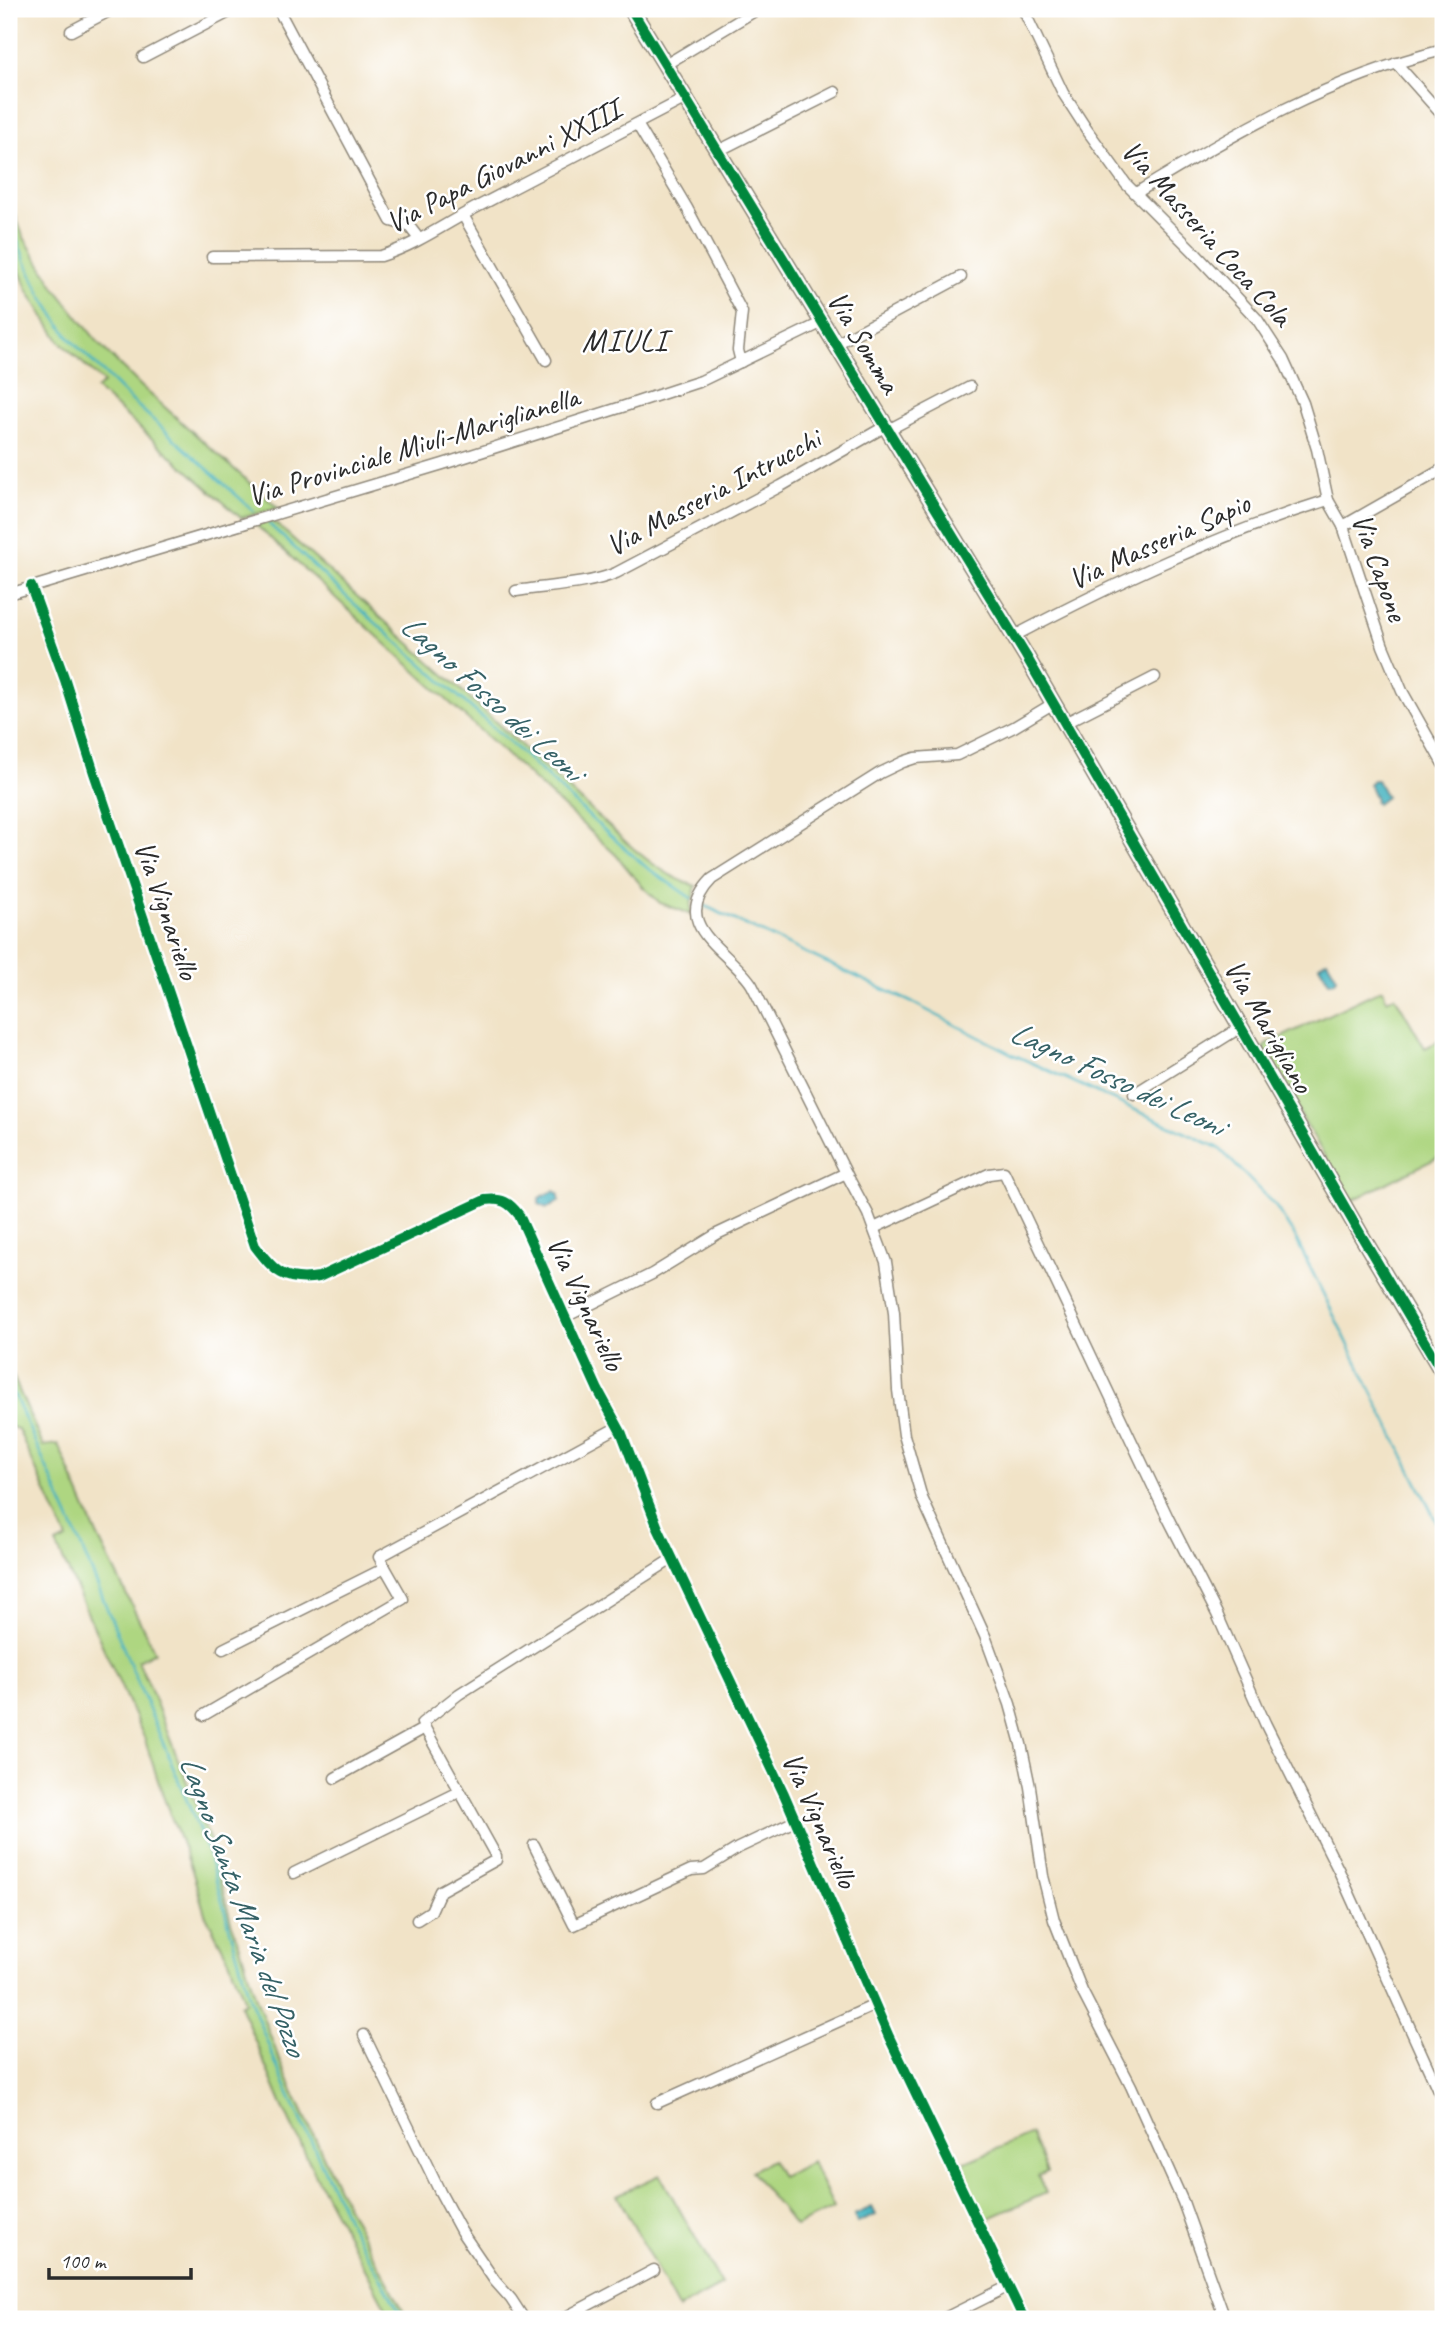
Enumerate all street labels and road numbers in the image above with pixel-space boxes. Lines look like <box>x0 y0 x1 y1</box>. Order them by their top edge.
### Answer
street label: Via Papa Giovanni XXIII <box>379 88 632 242</box>
street label: Via Masseria Coca Cola <box>1113 132 1302 335</box>
street label: Via Somma <box>819 284 910 402</box>
street label: Via Provinciale Miuli-Mariglianella <box>243 377 586 514</box>
street label: Via Masseria Intrucchi <box>599 418 830 564</box>
street label: Via Masseria Sapio <box>1062 483 1257 598</box>
street label: Via Capone <box>1343 508 1418 628</box>
street label: Via Vignariello <box>126 836 209 986</box>
street label: Via Marigliano <box>1216 953 1323 1101</box>
street label: Via Vignariello <box>538 1230 634 1378</box>
street label: Via Vignariello <box>773 1746 867 1895</box>

